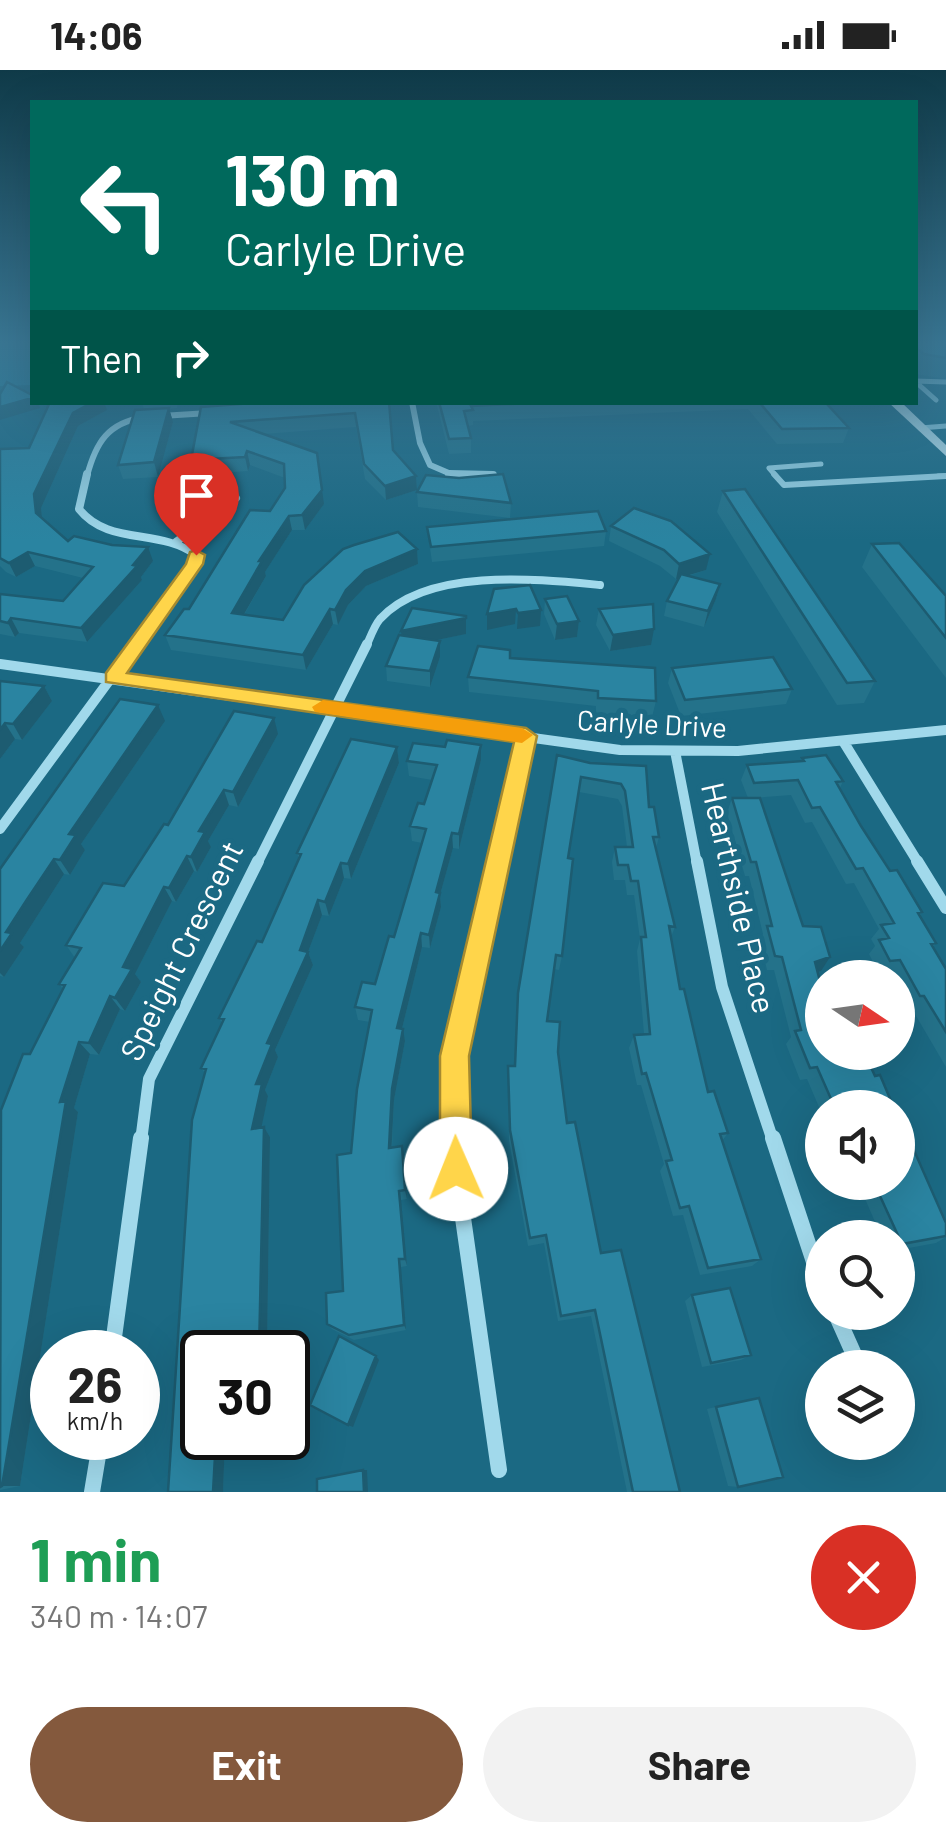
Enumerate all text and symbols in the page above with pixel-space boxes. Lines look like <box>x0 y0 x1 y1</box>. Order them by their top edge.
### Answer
text: 14:06 <box>50 12 142 58</box>
text: 130 m <box>225 136 400 220</box>
icon: left <box>60 140 190 270</box>
text: Carlyle Drive <box>225 221 466 275</box>
icon: right <box>163 330 218 385</box>
text: Then <box>60 335 143 381</box>
pin <box>154 453 239 556</box>
icon: arrive <box>169 468 224 523</box>
street label: Carlyle Drive <box>576 702 728 744</box>
street label: Hearthside Place <box>695 778 785 1017</box>
street label: Speight Crescent <box>111 834 250 1066</box>
north arrow <box>805 960 915 1070</box>
map controls <box>805 960 915 1460</box>
button: sound <box>805 1090 915 1200</box>
position arrow <box>404 1117 508 1221</box>
button: search <box>805 1220 915 1330</box>
speed limit sign: 30 <box>180 1330 310 1460</box>
button: layers <box>805 1350 915 1460</box>
text: 26 <box>68 1353 122 1413</box>
text: km/h <box>67 1405 123 1435</box>
text: 1 min <box>30 1522 161 1594</box>
button: close <box>811 1525 916 1630</box>
text: 340 m · 14:07 <box>30 1596 207 1634</box>
button: Exit <box>30 1707 463 1822</box>
button: Share <box>483 1707 916 1822</box>

